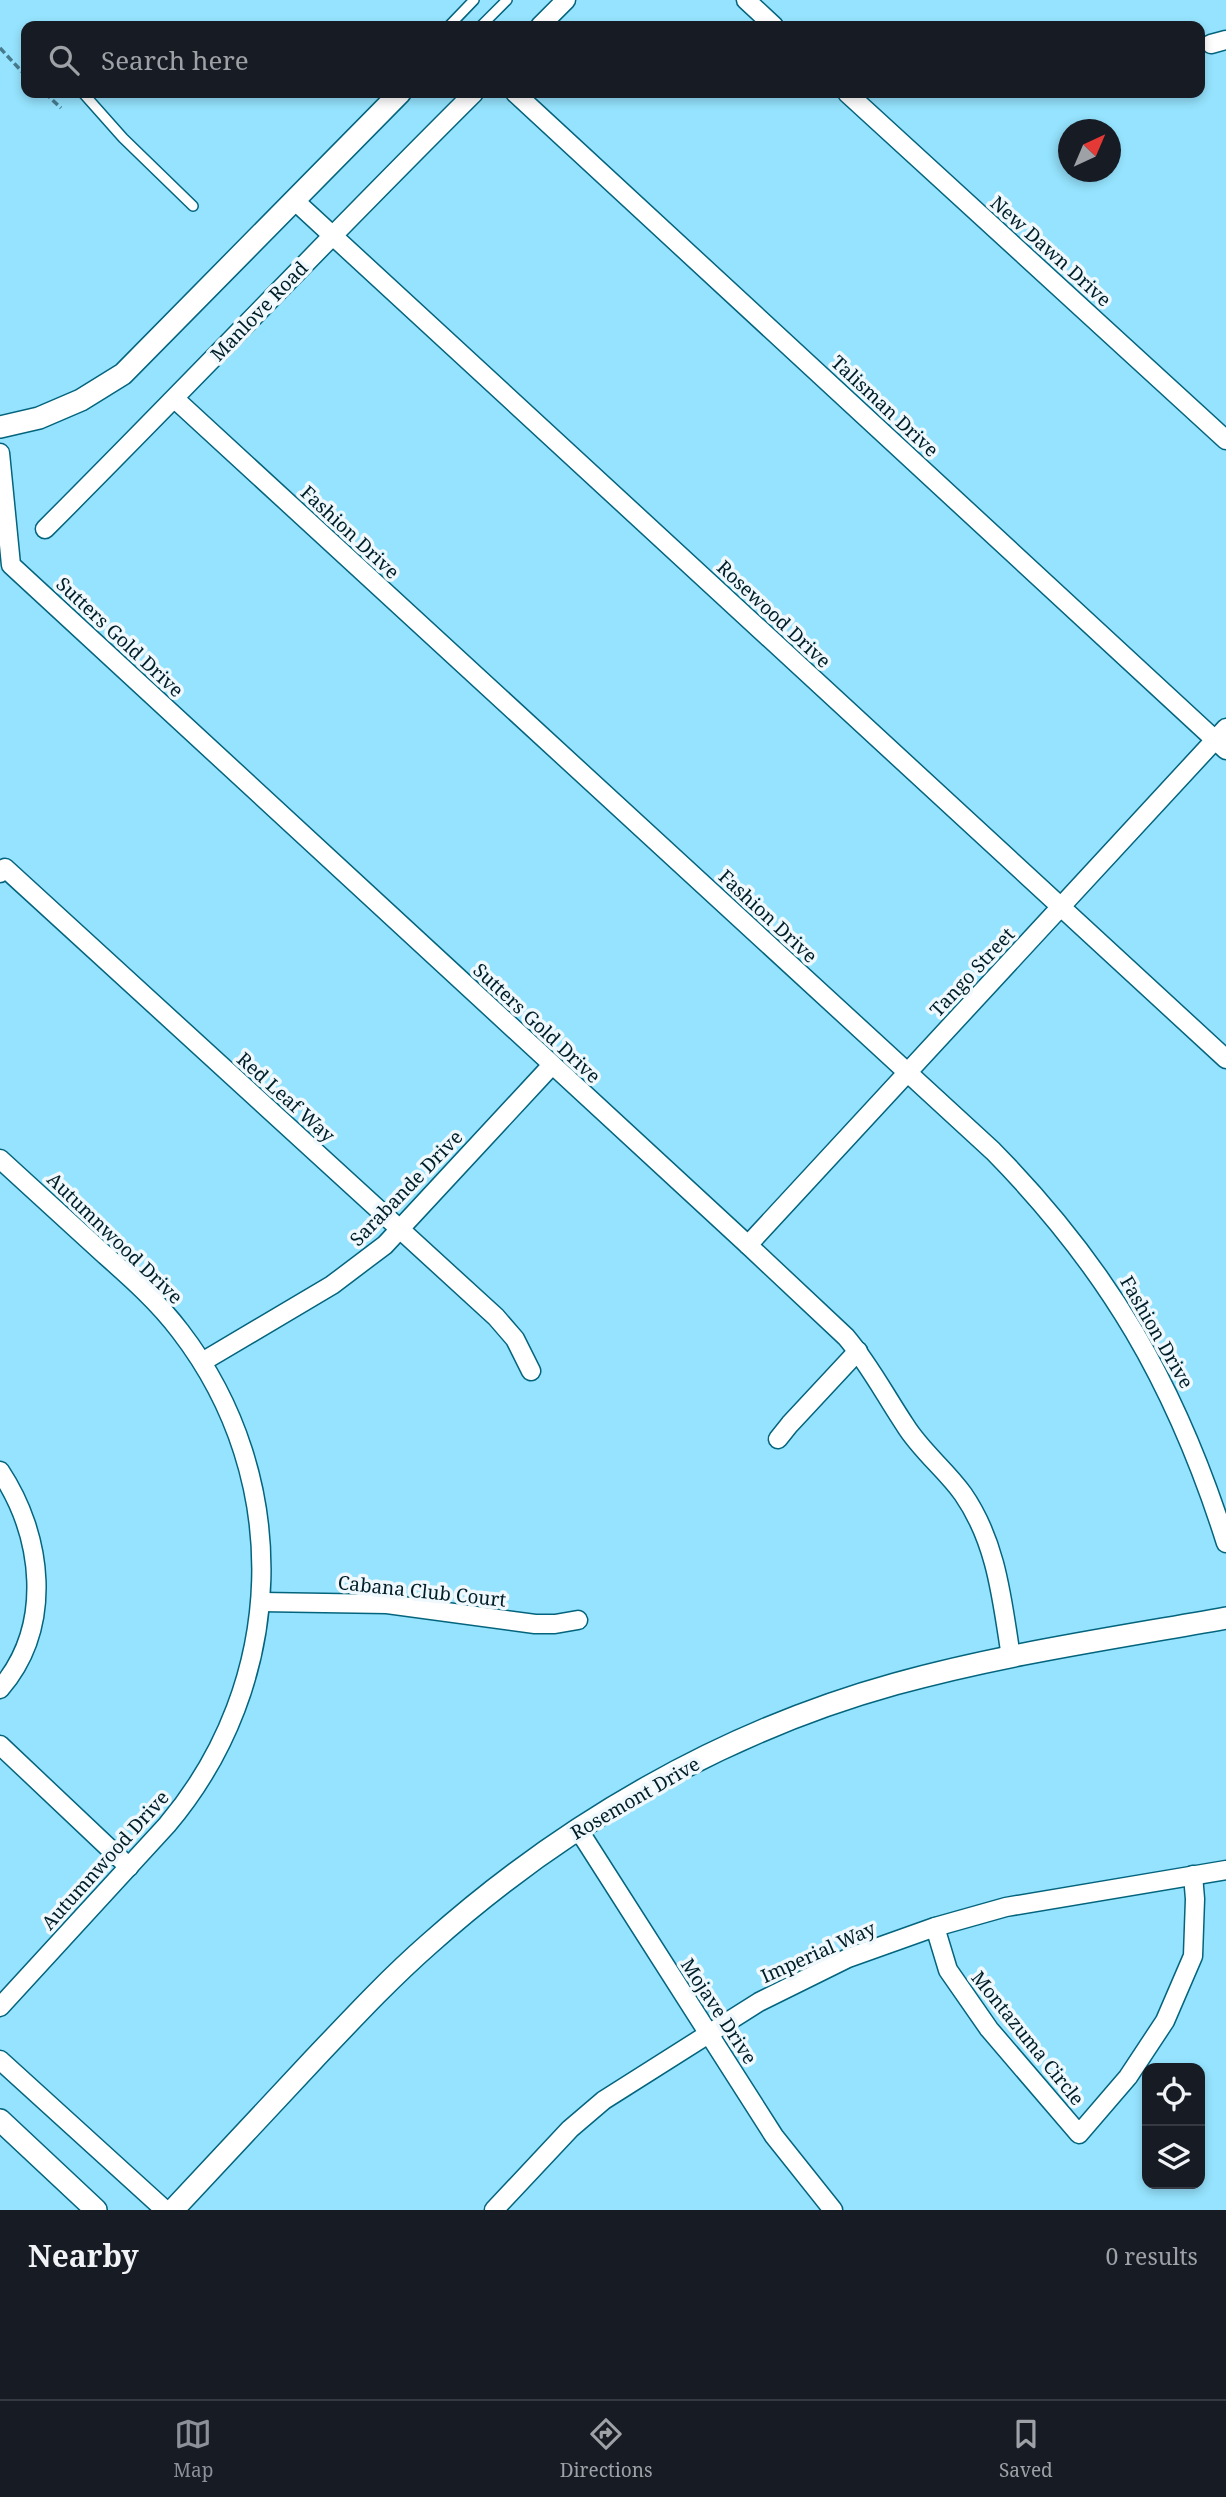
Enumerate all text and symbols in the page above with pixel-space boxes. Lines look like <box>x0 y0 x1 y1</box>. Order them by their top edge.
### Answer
search box <box>21 21 1205 98</box>
icon: search <box>45 41 83 79</box>
text: Search here <box>101 42 249 78</box>
north arrow <box>1058 119 1121 182</box>
street label: New Dawn Drive <box>985 190 1117 312</box>
street label: Manlove Road <box>205 255 314 367</box>
street label: Talisman Drive <box>826 349 944 463</box>
street label: Fashion Drive <box>295 480 405 584</box>
street label: Rosewood Drive <box>711 554 837 674</box>
street label: Sutters Gold Drive <box>51 571 189 703</box>
street label: Fashion Drive <box>713 864 823 968</box>
street label: Tango Street <box>924 922 1020 1022</box>
street label: Sutters Gold Drive <box>468 957 606 1089</box>
street label: Red Leaf Way <box>231 1046 341 1148</box>
street label: Sarabande Drive <box>344 1124 468 1252</box>
street label: Autumnwood Drive <box>42 1166 188 1310</box>
street label: Fashion Drive <box>1114 1271 1200 1393</box>
street label: Cabana Club Court <box>337 1569 508 1613</box>
street label: Rosemont Drive <box>566 1750 704 1846</box>
street label: Autumnwood Drive <box>35 1785 175 1935</box>
street label: Imperial Way <box>757 1915 880 1989</box>
street label: Mojave Drive <box>675 1953 763 2069</box>
street label: Montazuma Circle <box>966 1965 1090 2111</box>
map controls <box>1142 2063 1205 2189</box>
button: locate <box>1142 2063 1205 2126</box>
button: layers <box>1142 2126 1205 2189</box>
text: Nearby <box>28 2235 139 2276</box>
text: 0 results <box>1105 2240 1198 2272</box>
tab: Map <box>173 2415 213 2483</box>
tab: Directions <box>560 2415 653 2483</box>
tab: Saved <box>999 2415 1053 2483</box>

